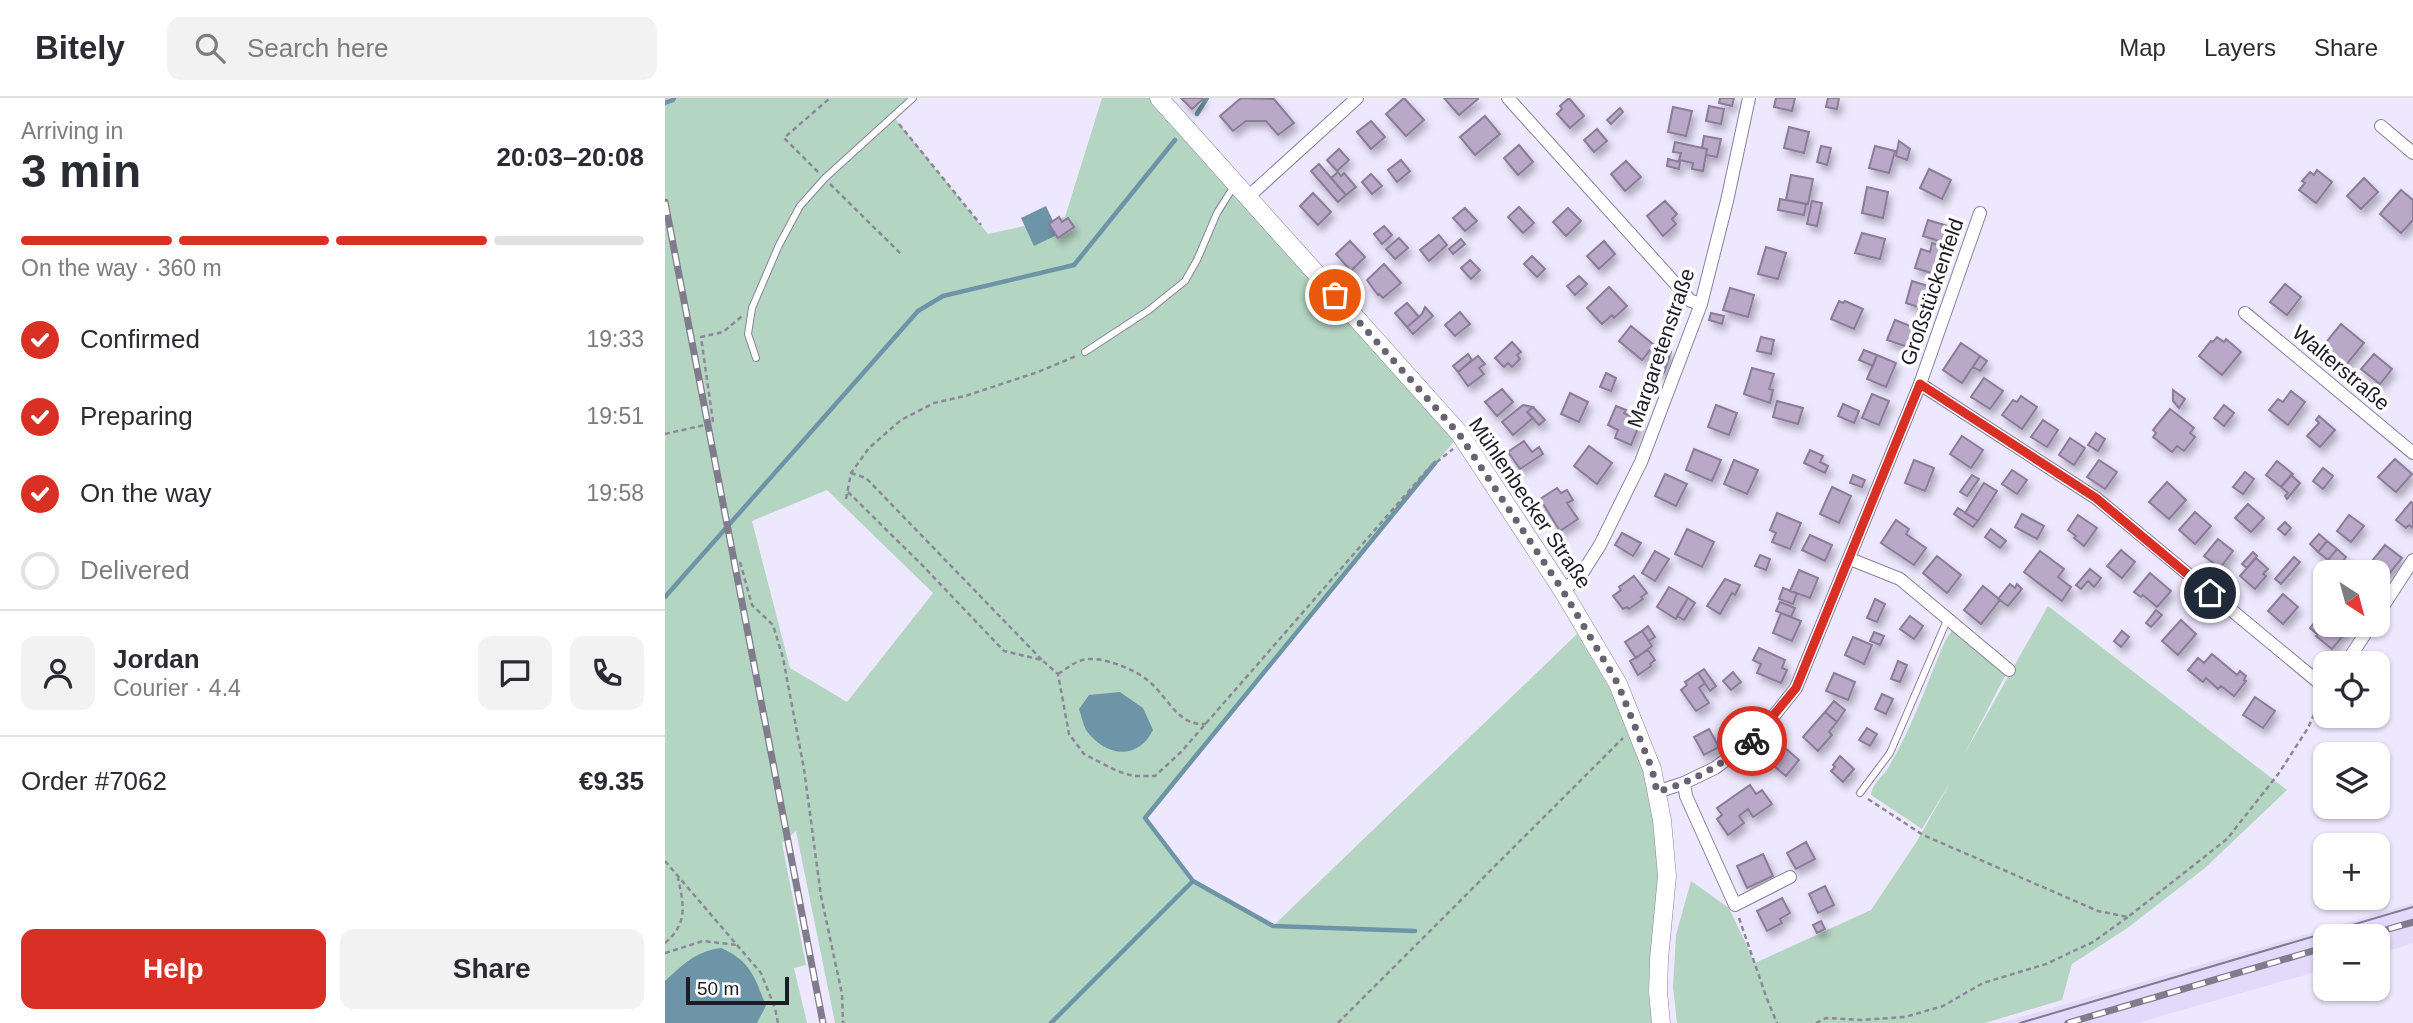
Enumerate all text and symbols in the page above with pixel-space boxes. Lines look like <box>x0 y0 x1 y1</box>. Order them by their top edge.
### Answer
search box <box>167 17 657 80</box>
text: Bitely <box>35 29 125 66</box>
icon: search <box>191 29 229 67</box>
text: Search here <box>247 33 389 63</box>
text: Map <box>2119 34 2166 61</box>
text: Layers <box>2204 34 2276 61</box>
text: Share <box>2314 34 2378 61</box>
text: Arriving in <box>21 118 123 144</box>
text: 20:03–20:08 <box>497 142 644 172</box>
text: 3 min <box>21 145 141 197</box>
street label: Großstückenfeld <box>1896 215 1967 368</box>
text: On the way · 360 m <box>21 255 222 281</box>
pin <box>1305 265 1365 325</box>
street label: Margaretenstraße <box>1622 265 1699 430</box>
icon: bag <box>1316 276 1354 314</box>
street label: Walterstraße <box>2288 320 2394 415</box>
icon: check <box>21 321 59 359</box>
text: Confirmed <box>80 324 200 354</box>
text: 19:33 <box>586 326 644 352</box>
icon: check <box>21 398 59 436</box>
text: Preparing <box>80 401 193 431</box>
text: 19:51 <box>586 403 644 429</box>
street label: Mühlenbecker Straße <box>1465 413 1596 592</box>
icon: check <box>21 475 59 513</box>
text: On the way <box>80 478 212 508</box>
text: 19:58 <box>586 480 644 506</box>
text: Delivered <box>80 555 190 585</box>
north arrow <box>2313 560 2391 637</box>
map controls <box>2313 560 2390 1001</box>
pin <box>2180 563 2240 623</box>
icon: home <box>2191 574 2229 612</box>
button: person <box>21 636 95 710</box>
button: chat <box>478 636 552 710</box>
button: phone <box>570 636 644 710</box>
text: Jordan <box>113 644 200 674</box>
button: locate <box>2313 651 2390 728</box>
text: Courier · 4.4 <box>113 675 241 701</box>
courier <box>1717 706 1787 776</box>
icon: bike <box>1733 722 1771 760</box>
button: layers <box>2313 742 2390 819</box>
text: Order #7062 <box>21 766 167 796</box>
text: €9.35 <box>579 766 644 796</box>
button: + <box>2313 833 2390 910</box>
button: − <box>2313 924 2390 1001</box>
button: Help <box>21 929 326 1009</box>
button: Share <box>340 929 644 1009</box>
scale bar <box>686 974 789 1006</box>
text: 50 m <box>697 978 739 999</box>

